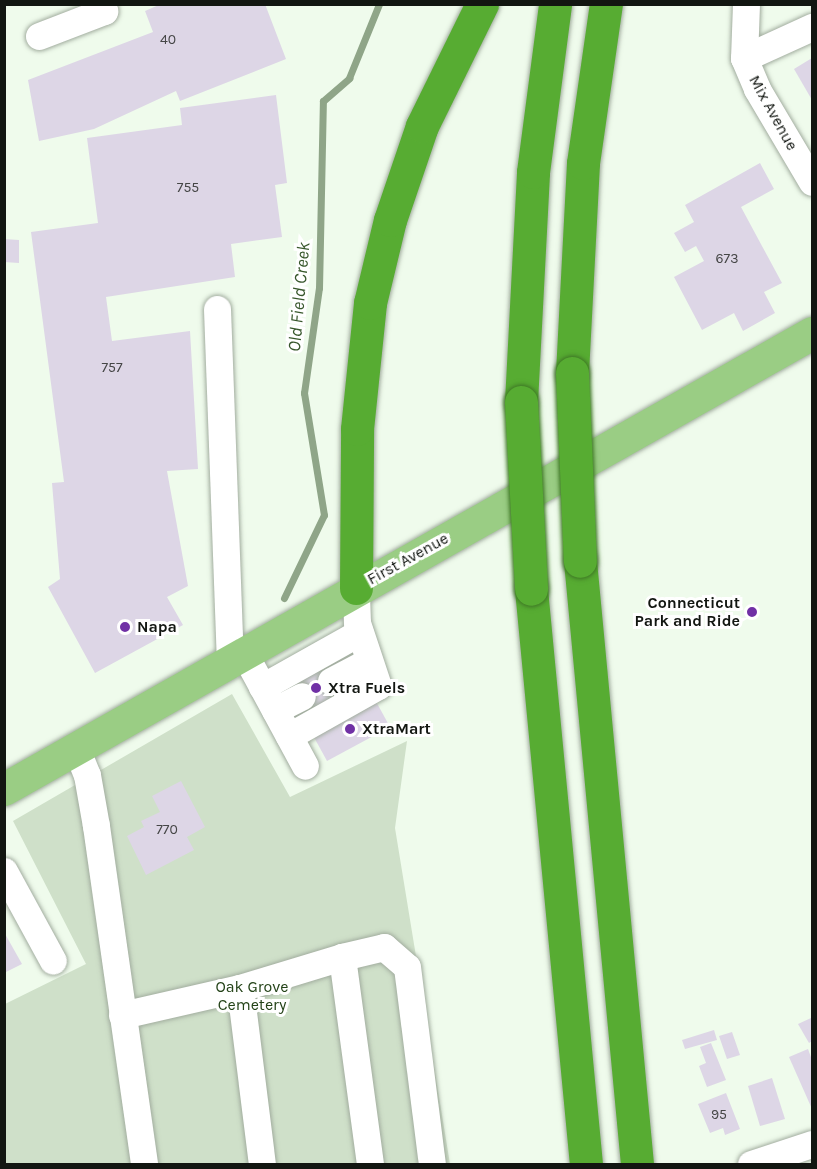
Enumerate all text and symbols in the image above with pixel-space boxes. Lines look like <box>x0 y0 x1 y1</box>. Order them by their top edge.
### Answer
house number: 40 <box>160 32 176 48</box>
street label: Mix Avenue <box>744 72 802 154</box>
house number: 755 <box>177 180 199 196</box>
water label: Old Field Creek <box>283 241 315 353</box>
house number: 673 <box>716 251 738 267</box>
house number: 757 <box>101 360 123 376</box>
street label: First Avenue <box>364 529 452 589</box>
place label: Connecticut Park and Ride <box>635 593 740 631</box>
marker: Connecticut Park and Ride <box>745 605 759 619</box>
place label: Napa <box>137 617 177 637</box>
marker: Napa <box>118 620 132 634</box>
place label: Xtra Fuels <box>328 678 405 698</box>
marker: Xtra Fuels <box>309 681 323 695</box>
place label: XtraMart <box>362 719 431 739</box>
marker: XtraMart <box>343 722 357 736</box>
house number: 770 <box>156 822 178 838</box>
park label: Oak Grove Cemetery <box>215 977 289 1015</box>
house number: 95 <box>711 1107 727 1123</box>

